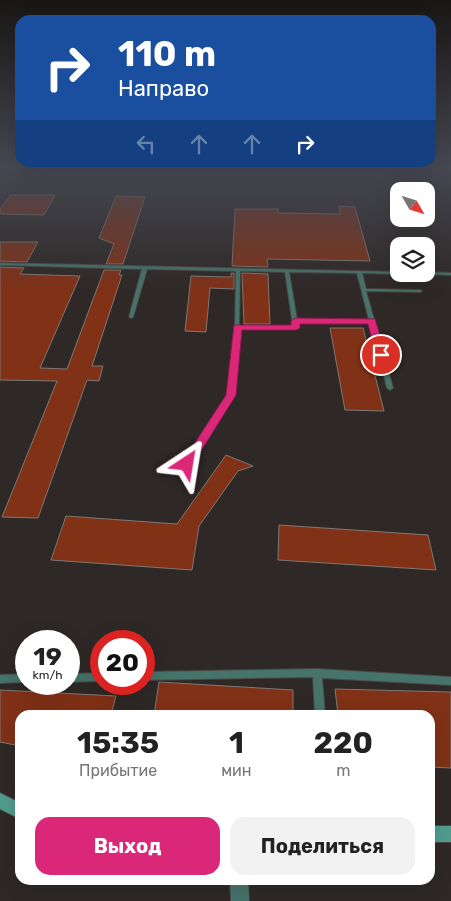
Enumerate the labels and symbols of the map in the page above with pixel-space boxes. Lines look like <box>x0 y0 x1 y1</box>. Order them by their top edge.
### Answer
north arrow <box>390 182 435 228</box>
pin <box>360 334 402 376</box>
position arrow <box>160 437 212 489</box>
speed limit sign: 20 <box>90 630 155 695</box>

